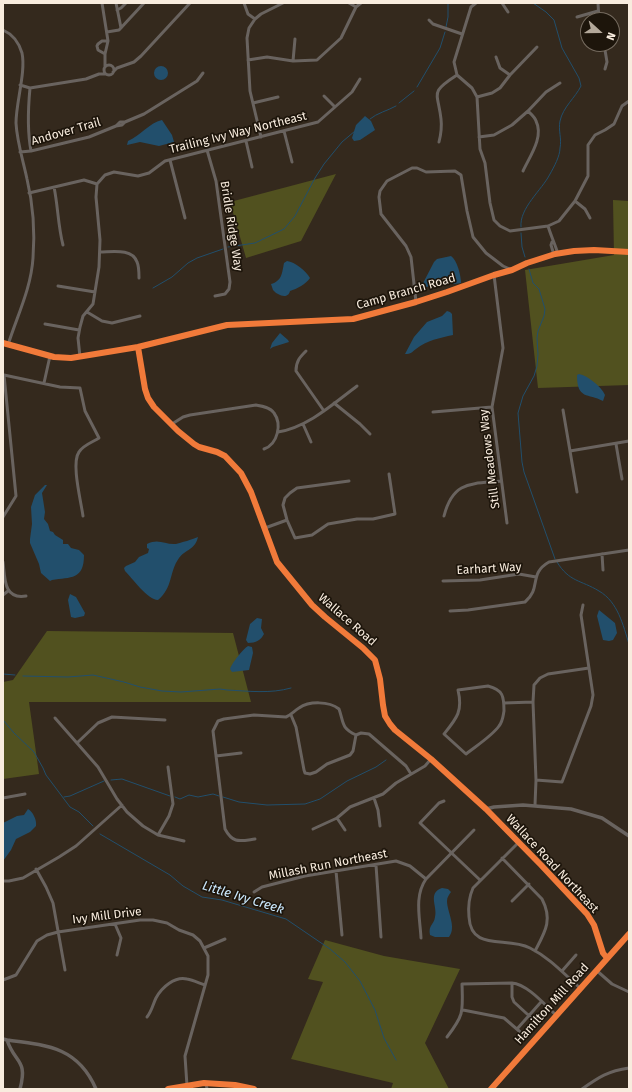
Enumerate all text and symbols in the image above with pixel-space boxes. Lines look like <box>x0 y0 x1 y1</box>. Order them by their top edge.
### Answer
north arrow <box>580 12 620 52</box>
text: N <box>603 30 618 42</box>
street label: Trailing Ivy Way Northeast <box>168 109 308 157</box>
street label: Andover Trail <box>30 115 102 149</box>
street label: Bridle Ridge Way <box>217 180 245 272</box>
street label: Camp Branch Road <box>355 271 457 313</box>
street label: Still Meadows Way <box>477 408 503 510</box>
street label: Earhart Way <box>456 560 522 578</box>
street label: Wallace Road <box>315 591 379 649</box>
street label: Wallace Road Northeast <box>503 812 601 916</box>
street label: Millash Run Northeast <box>268 846 388 884</box>
water label: Little Ivy Creek <box>200 878 286 918</box>
street label: Ivy Mill Drive <box>72 905 142 927</box>
street label: Hamilton Mill Road <box>512 961 592 1047</box>

